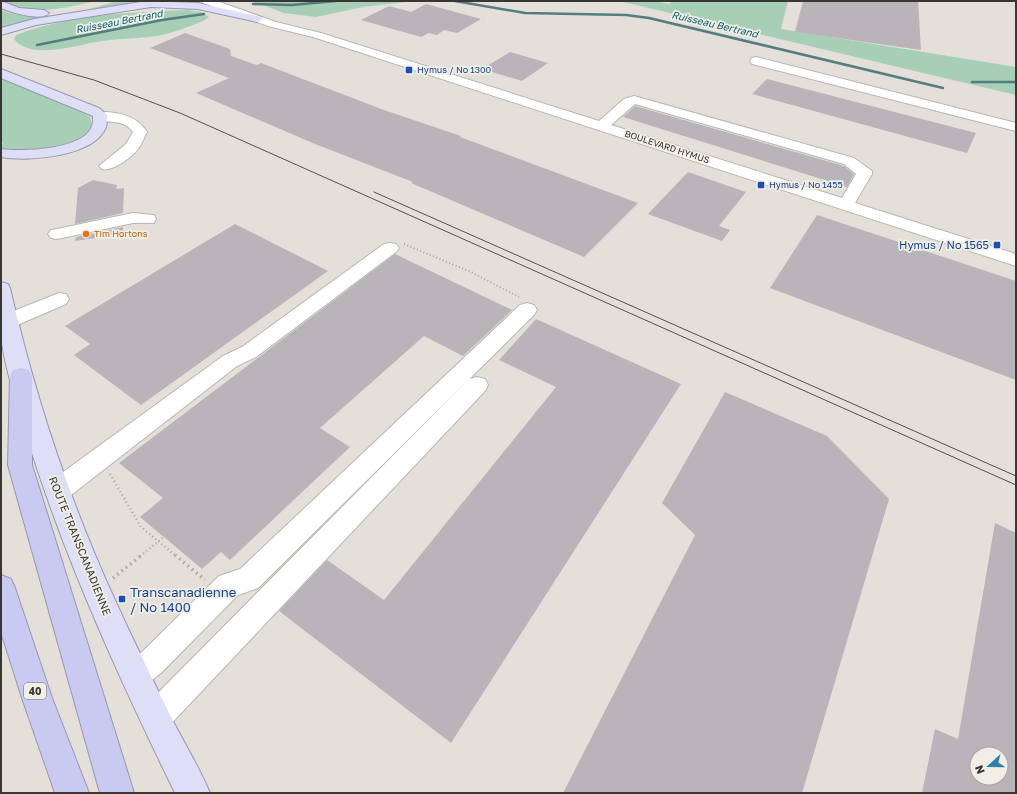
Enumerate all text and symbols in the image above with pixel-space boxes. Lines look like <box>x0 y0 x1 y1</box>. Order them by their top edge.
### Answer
water label: Ruisseau Bertrand <box>75 6 165 35</box>
water label: Ruisseau Bertrand <box>671 8 761 40</box>
place label: Hymus / No 1300 <box>417 64 492 75</box>
marker: Hymus / No 1300 <box>404 65 414 75</box>
street label: BOULEVARD HYMUS <box>623 128 711 166</box>
place label: Hymus / No 1455 <box>769 179 843 190</box>
marker: Hymus / No 1455 <box>756 180 766 190</box>
place label: Tim Hortons <box>94 228 148 239</box>
marker: Tim Hortons <box>81 229 91 239</box>
place label: Hymus / No 1565 <box>899 238 989 251</box>
marker: Hymus / No 1565 <box>992 240 1002 250</box>
street label: ROUTE TRANSCANADIENNE <box>47 474 114 617</box>
place label: Transcanadienne / No 1400 <box>130 584 236 615</box>
marker: Transcanadienne / No 1400 <box>117 594 127 604</box>
road number: 40 <box>24 683 46 699</box>
north arrow <box>969 746 1009 786</box>
text: N <box>972 764 987 776</box>

